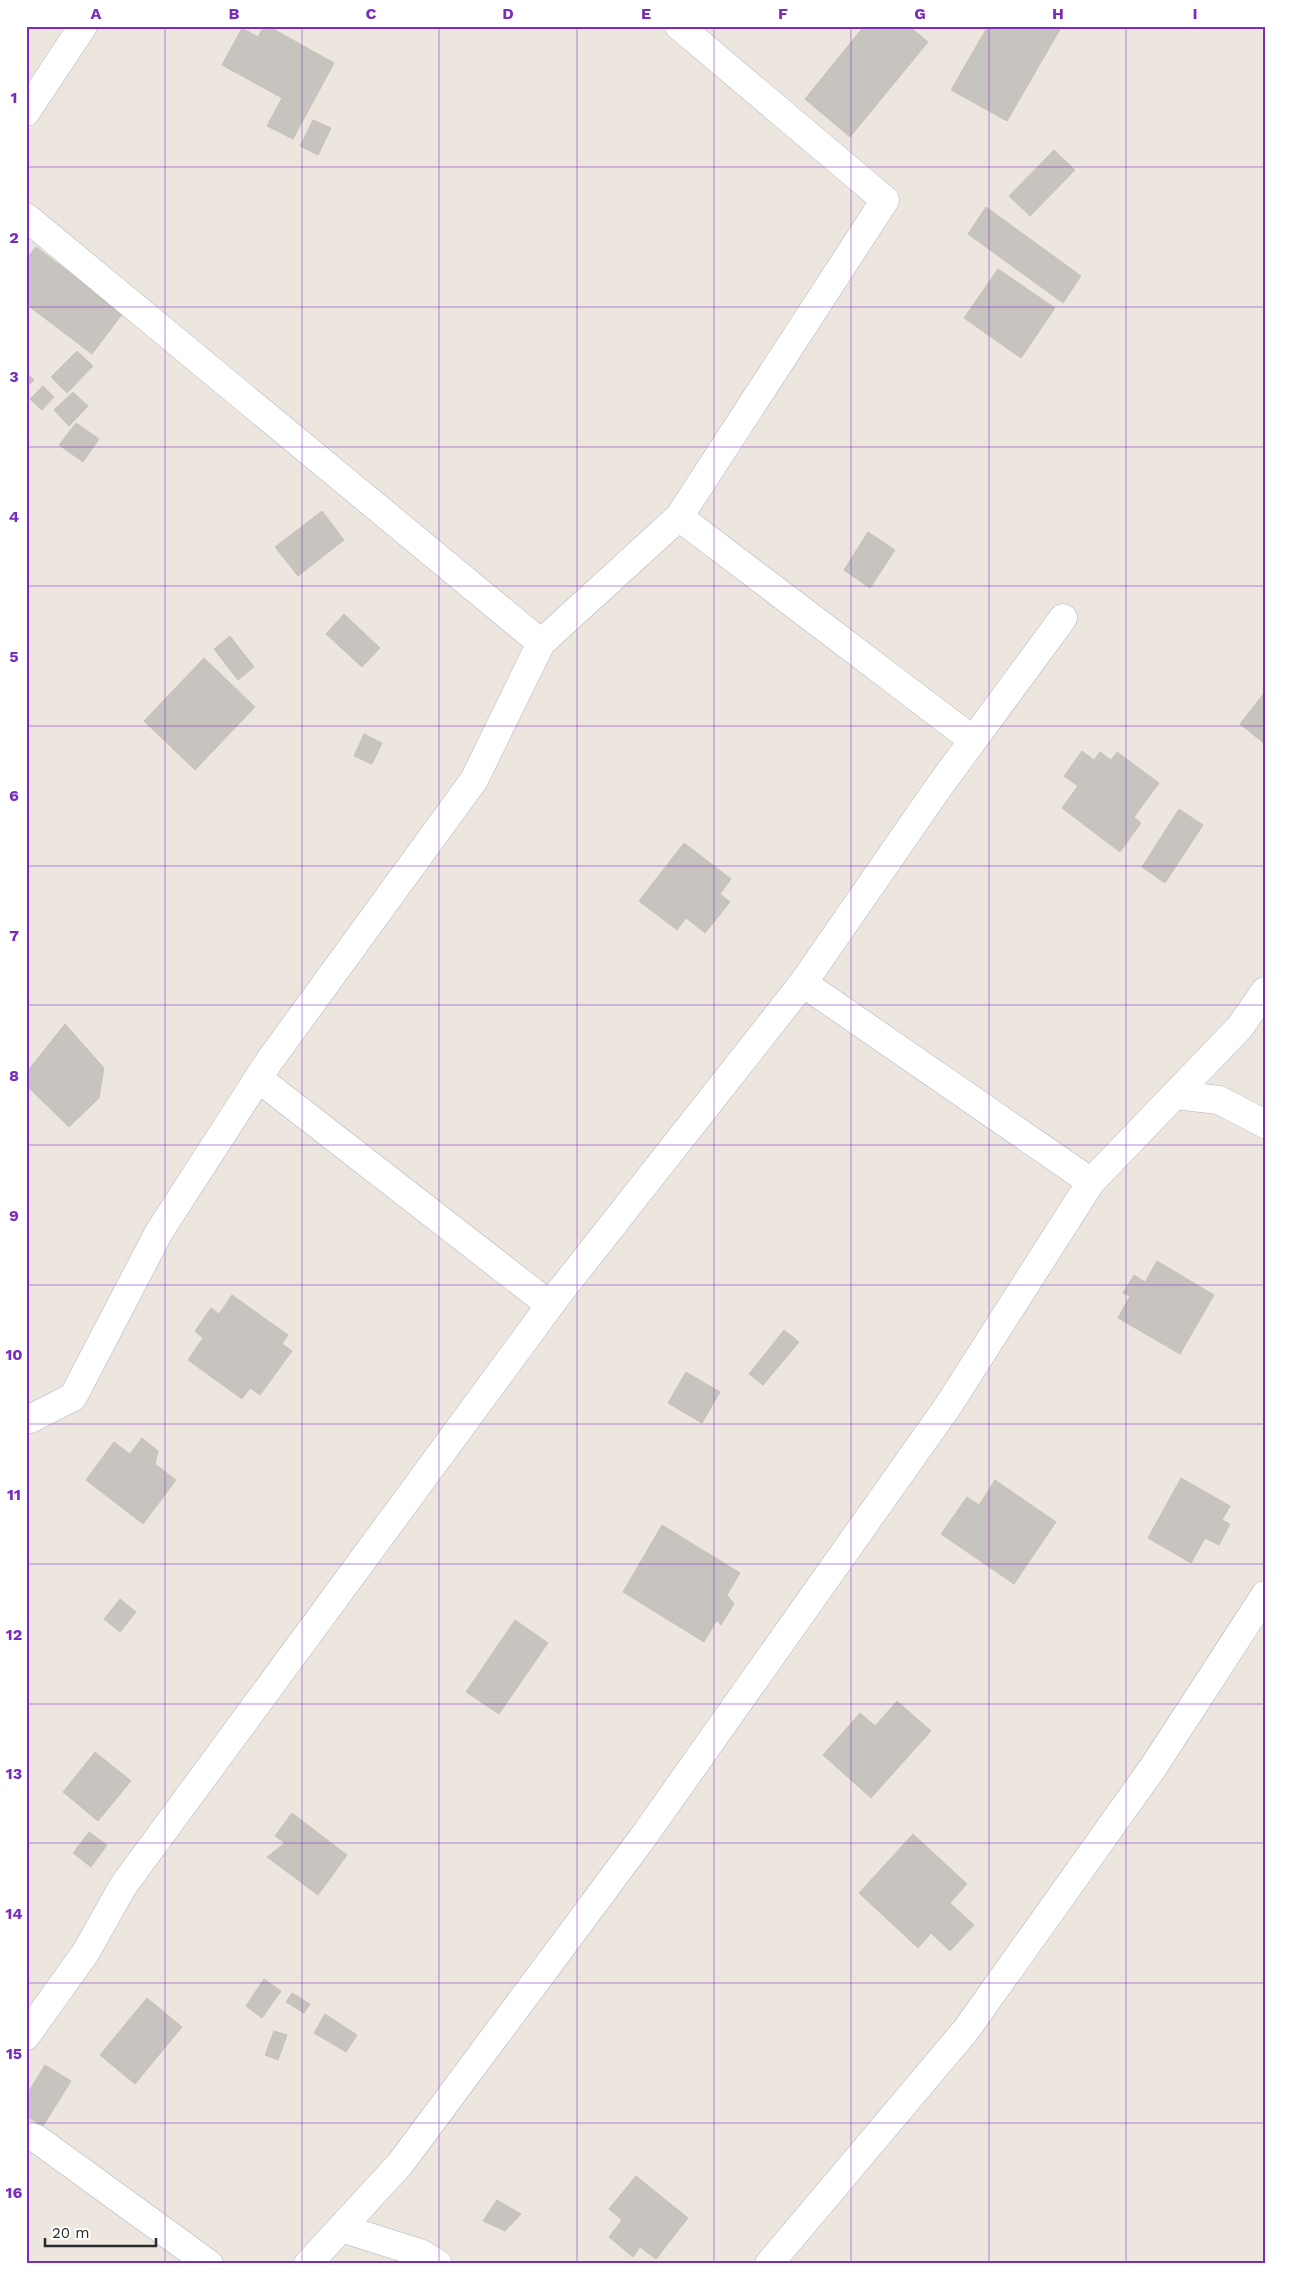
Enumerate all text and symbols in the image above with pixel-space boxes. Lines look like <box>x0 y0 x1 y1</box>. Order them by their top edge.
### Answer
text: A <box>91 4 102 23</box>
text: B <box>229 4 240 23</box>
text: C <box>366 4 377 23</box>
text: D <box>502 4 514 23</box>
text: E <box>641 4 651 23</box>
text: F <box>778 4 788 23</box>
text: G <box>914 4 926 23</box>
text: H <box>1052 4 1064 23</box>
text: I <box>1192 4 1198 23</box>
text: 1 <box>11 88 17 107</box>
text: 2 <box>9 228 19 247</box>
text: 3 <box>9 367 19 386</box>
text: 4 <box>9 507 19 526</box>
text: 5 <box>9 647 19 666</box>
text: 6 <box>9 786 19 805</box>
text: 7 <box>9 926 19 945</box>
text: 8 <box>9 1066 19 1085</box>
text: 9 <box>9 1206 19 1225</box>
text: 10 <box>5 1345 23 1364</box>
text: 11 <box>7 1485 21 1504</box>
text: 12 <box>6 1625 22 1644</box>
text: 13 <box>6 1764 22 1783</box>
text: 14 <box>5 1904 23 1923</box>
text: 15 <box>6 2044 22 2063</box>
text: 16 <box>6 2183 23 2202</box>
scale bar <box>45 2215 156 2247</box>
text: 20 m <box>52 2224 90 2242</box>

